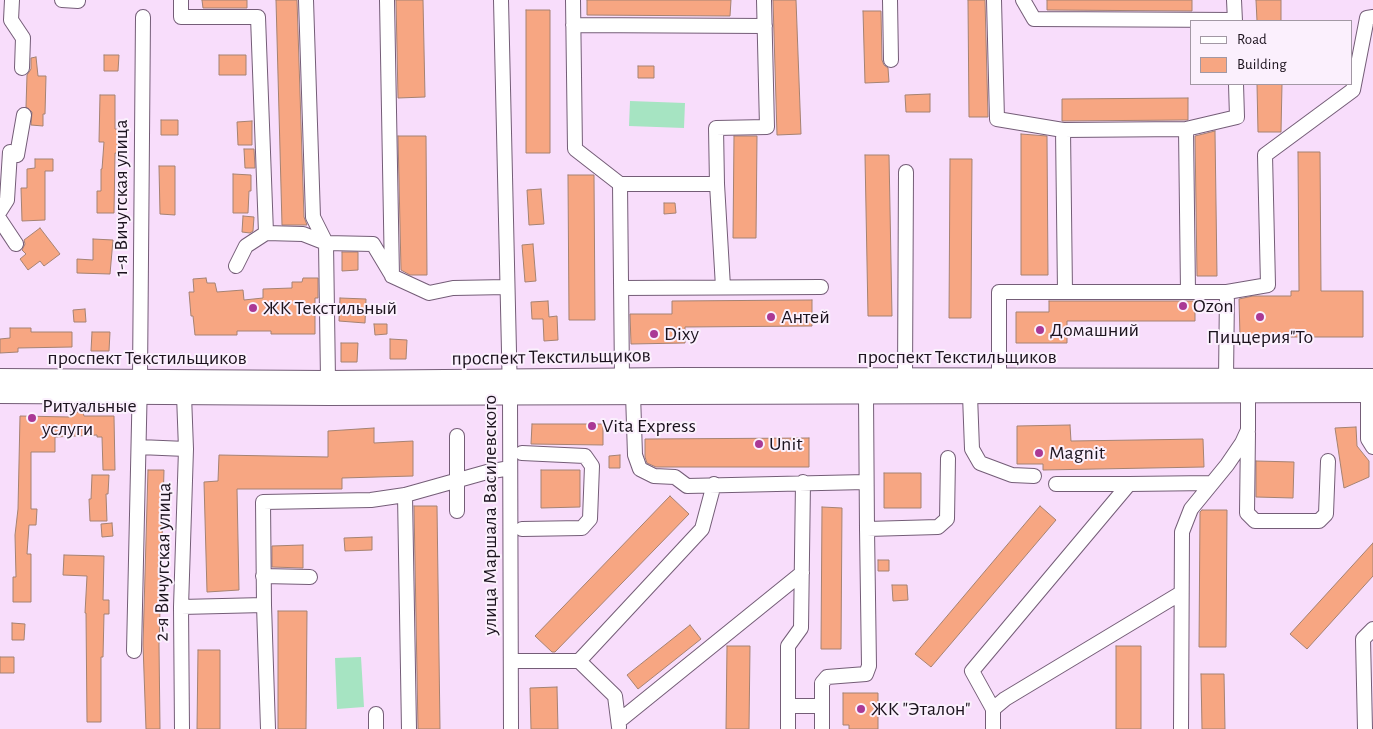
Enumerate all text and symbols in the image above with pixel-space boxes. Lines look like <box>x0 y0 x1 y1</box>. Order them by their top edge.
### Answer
legend <box>1190 20 1353 85</box>
text: Road <box>1237 32 1267 47</box>
text: Building <box>1237 57 1287 72</box>
street label: 1-я Вичугская улица <box>109 119 133 277</box>
place label: Ozon <box>1193 294 1234 318</box>
place label: ЖК Текстильный <box>263 296 397 320</box>
marker: Ozon <box>1177 300 1189 312</box>
marker: ЖК Текстильный <box>247 302 259 314</box>
place label: Антей <box>781 305 830 329</box>
marker: Антей <box>765 311 777 323</box>
marker: Пиццерия"То <box>1254 311 1266 323</box>
place label: Домашний <box>1050 318 1139 342</box>
place label: Dixy <box>664 322 699 346</box>
marker: Домашний <box>1034 324 1046 336</box>
place label: Пиццерия"То <box>1207 325 1313 349</box>
marker: Dixy <box>648 328 660 340</box>
street label: проспект Текстильщиков <box>451 343 651 371</box>
street label: проспект Текстильщиков <box>857 345 1057 369</box>
street label: проспект Текстильщиков <box>47 346 247 370</box>
place label: Ритуальные услуги <box>42 394 137 441</box>
street label: улица Маршала Василевского <box>478 395 502 635</box>
marker: Ритуальные услуги <box>26 412 38 424</box>
place label: Vita Express <box>602 414 696 438</box>
marker: Vita Express <box>586 420 598 432</box>
place label: Unit <box>769 432 803 456</box>
marker: Unit <box>753 438 765 450</box>
place label: Magnit <box>1049 441 1105 465</box>
marker: Magnit <box>1033 447 1045 459</box>
street label: 2-я Вичугская улица <box>150 482 176 642</box>
place label: ЖК "Эталон" <box>871 697 971 721</box>
marker: ЖК "Эталон" <box>855 703 867 715</box>

